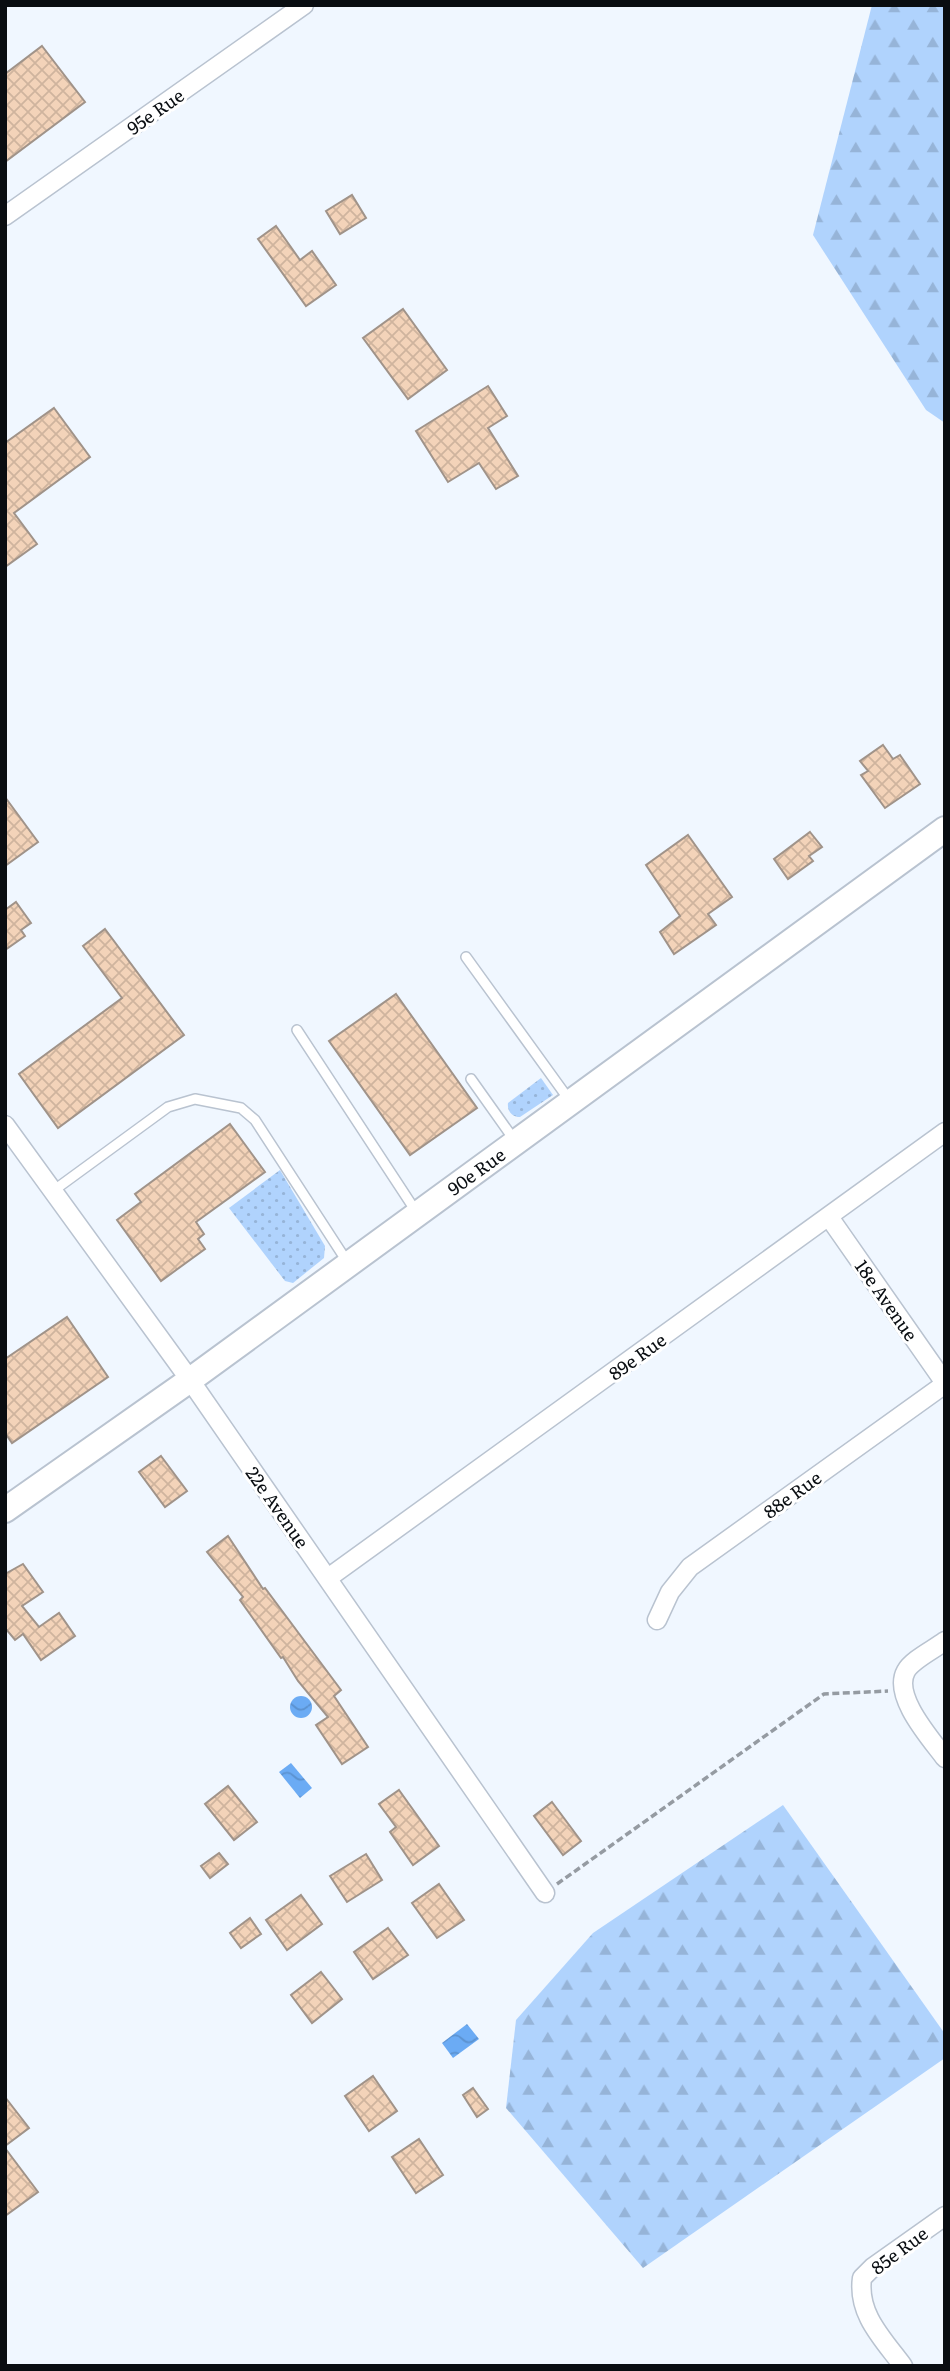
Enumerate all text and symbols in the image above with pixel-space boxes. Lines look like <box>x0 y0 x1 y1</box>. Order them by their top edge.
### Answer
street label: 95e Rue <box>121 81 189 141</box>
street label: 90e Rue <box>441 1141 511 1201</box>
street label: 18e Avenue <box>849 1254 925 1346</box>
street label: 89e Rue <box>603 1326 671 1386</box>
street label: 22e Avenue <box>240 1461 316 1553</box>
street label: 88e Rue <box>757 1464 827 1524</box>
street label: 85e Rue <box>865 2220 933 2280</box>

